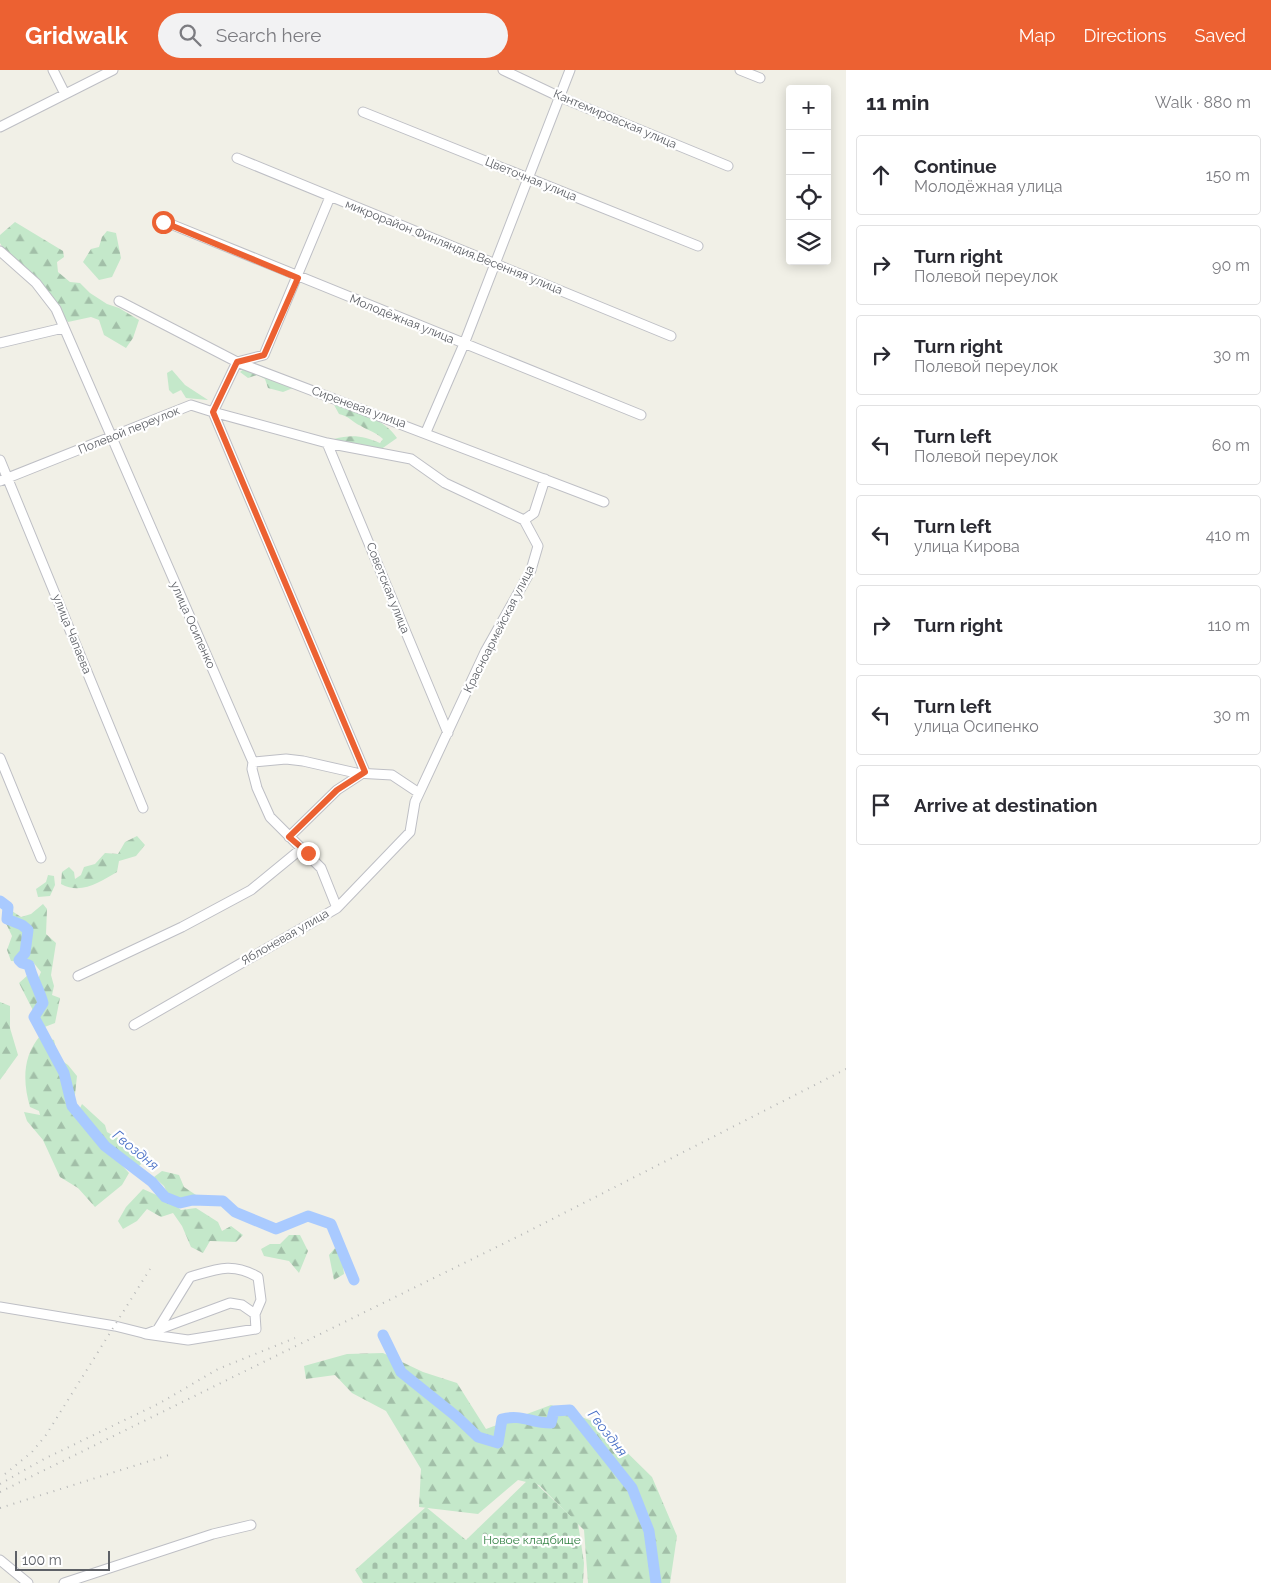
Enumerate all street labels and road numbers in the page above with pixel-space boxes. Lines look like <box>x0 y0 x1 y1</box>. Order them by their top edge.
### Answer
street label: Кантемировская улица <box>551 87 679 151</box>
street label: Цветочная улица <box>483 154 579 204</box>
street label: микрорайон Финляндия,Весенняя улица <box>343 197 565 297</box>
street label: Молодёжная улица <box>348 292 456 346</box>
street label: Сиреневая улица <box>310 383 408 431</box>
street label: Полевой переулок <box>76 403 182 457</box>
street label: Советская улица <box>363 540 413 636</box>
street label: Красноармейская улица <box>461 563 537 695</box>
street label: улица Осипенко <box>168 579 218 671</box>
street label: улица Чапаева <box>50 592 94 676</box>
street label: Яблоневая улица <box>239 906 331 968</box>

